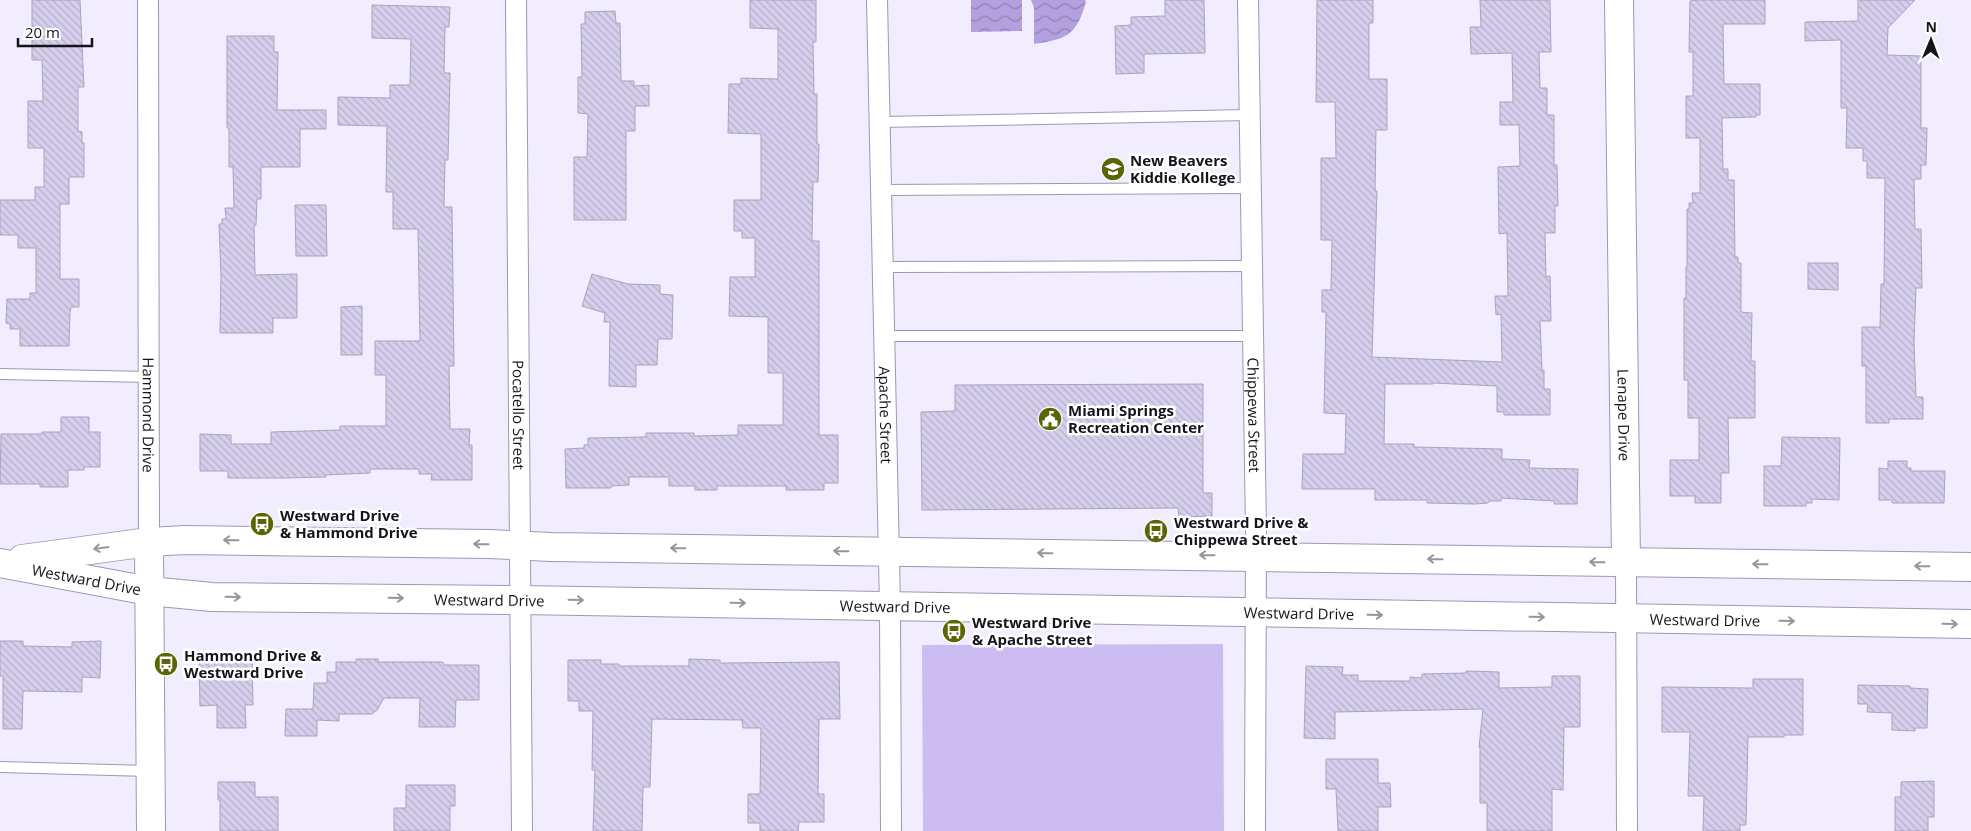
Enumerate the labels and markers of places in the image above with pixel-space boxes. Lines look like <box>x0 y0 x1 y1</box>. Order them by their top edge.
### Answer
place label: New Beavers Kiddie Kollege <box>1130 150 1236 187</box>
school or university icon: New Beavers Kiddie Kollege <box>1100 156 1126 182</box>
place label: Miami Springs Recreation Center <box>1068 400 1204 437</box>
public building icon: Miami Springs Recreation Center <box>1037 406 1063 432</box>
place label: Westward Drive & Hammond Drive <box>280 505 418 542</box>
bus stop icon: Westward Drive & Hammond Drive <box>249 511 275 537</box>
place label: Westward Drive & Chippewa Street <box>1174 512 1309 549</box>
bus stop icon: Westward Drive & Chippewa Street <box>1143 518 1169 544</box>
place label: Westward Drive & Apache Street <box>972 612 1093 649</box>
bus stop icon: Westward Drive & Apache Street <box>941 618 967 644</box>
place label: Hammond Drive & Westward Drive <box>184 645 322 682</box>
bus stop icon: Hammond Drive & Westward Drive <box>153 651 179 677</box>

